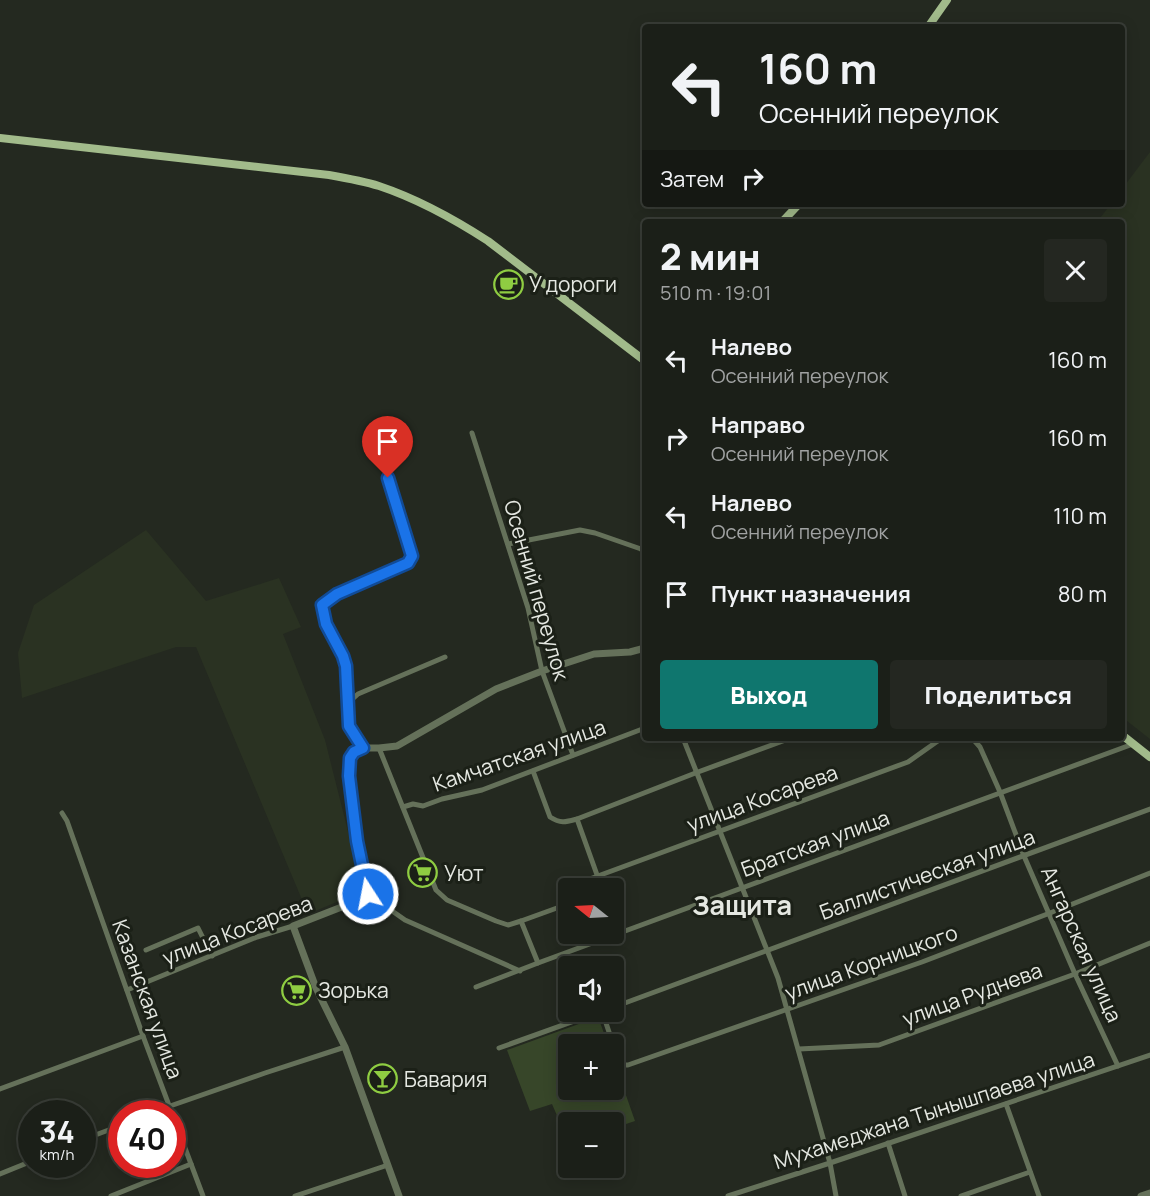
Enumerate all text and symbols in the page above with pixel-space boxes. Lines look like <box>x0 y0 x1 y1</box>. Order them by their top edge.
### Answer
text: 160 m <box>759 39 877 97</box>
icon: left <box>660 48 738 126</box>
text: Осенний переулок <box>759 94 999 131</box>
icon: right <box>736 162 769 195</box>
text: Затем <box>660 164 724 194</box>
text: 2 мин <box>660 232 761 281</box>
button: close <box>1044 239 1107 302</box>
cafe icon: У дороги <box>492 268 524 300</box>
place label: У дороги <box>529 270 617 298</box>
text: 510 m · 19:01 <box>660 279 771 306</box>
text: Налево <box>711 332 792 362</box>
icon: left <box>660 344 693 377</box>
text: 160 m <box>1048 345 1107 375</box>
text: Осенний переулок <box>711 362 888 389</box>
text: Направо <box>711 410 805 440</box>
pin <box>362 416 413 478</box>
icon: right <box>660 422 693 455</box>
text: 160 m <box>1048 423 1107 453</box>
icon: arrive <box>371 425 404 458</box>
text: Осенний переулок <box>711 440 888 467</box>
text: Налево <box>711 488 792 518</box>
street label: Осенний переулок <box>498 497 576 684</box>
icon: left <box>660 500 693 533</box>
text: 110 m <box>1053 501 1107 531</box>
text: Осенний переулок <box>711 518 888 545</box>
icon: arrive <box>660 578 693 611</box>
text: Пункт назначения <box>711 579 911 609</box>
text: 80 m <box>1058 579 1107 609</box>
button: Выход <box>660 660 878 729</box>
button: Поделиться <box>890 660 1107 729</box>
street label: Камчатская улица <box>429 712 609 798</box>
street label: улица Косарева <box>683 758 841 838</box>
street label: Братская улица <box>737 803 893 883</box>
street label: Баллистическая улица <box>816 822 1038 926</box>
supermarket icon: Уют <box>407 857 439 889</box>
place label: Уют <box>444 859 484 887</box>
position arrow <box>336 862 400 926</box>
street label: Ангарская улица <box>1035 862 1129 1026</box>
north arrow <box>558 878 624 944</box>
map controls <box>558 878 624 1178</box>
district label: Защита <box>692 886 792 923</box>
street label: улица Косарева <box>158 889 316 971</box>
street label: Казанская улица <box>106 915 190 1083</box>
street label: улица Корницкого <box>781 918 961 1006</box>
button: sound <box>558 956 624 1022</box>
street label: улица Руднева <box>898 956 1046 1032</box>
supermarket icon: Зорька <box>281 974 313 1006</box>
place label: Зорька <box>318 976 389 1004</box>
button: + <box>558 1034 624 1100</box>
street label: Мухамеджана Тынышпаева улица <box>770 1045 1098 1175</box>
bar icon: Бавария <box>367 1063 399 1095</box>
place label: Бавария <box>404 1065 487 1093</box>
speed limit sign: 40 <box>108 1100 186 1178</box>
text: 34 <box>39 1111 75 1152</box>
button: − <box>558 1112 624 1178</box>
text: km/h <box>40 1144 74 1165</box>

